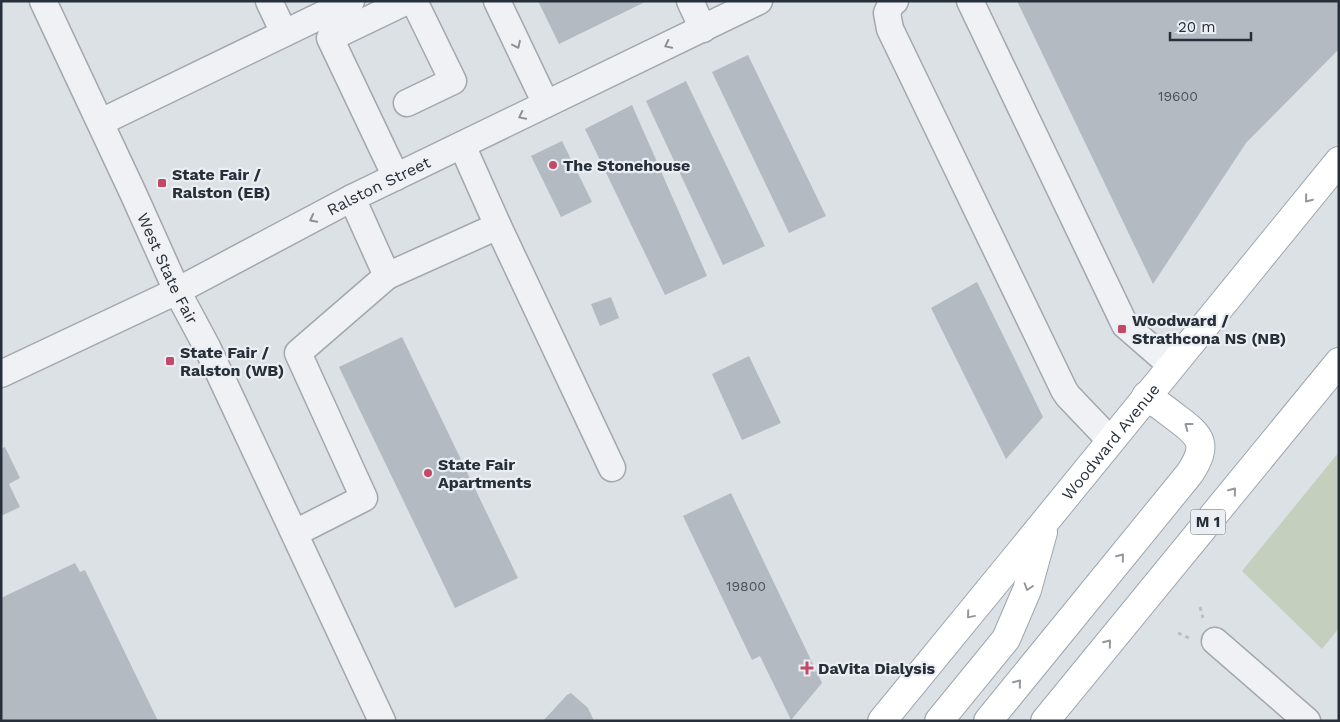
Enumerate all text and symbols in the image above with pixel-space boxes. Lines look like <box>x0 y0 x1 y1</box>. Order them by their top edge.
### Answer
scale bar <box>1170 10 1251 42</box>
text: 20 m <box>1178 18 1216 36</box>
one-way arrow <box>664 39 673 49</box>
one-way arrow <box>511 40 522 49</box>
house number: 19600 <box>1158 88 1198 104</box>
one-way arrow <box>518 110 527 120</box>
street label: Ralston Street <box>324 152 434 220</box>
place label: The Stonehouse <box>563 156 690 175</box>
marker: The Stonehouse <box>547 159 559 171</box>
place label: State Fair / Ralston (EB) <box>172 165 270 202</box>
marker: State Fair / Ralston (EB) <box>156 177 168 189</box>
one-way arrow <box>1305 193 1313 202</box>
street label: West State Fair <box>133 210 202 328</box>
one-way arrow <box>309 213 318 223</box>
place label: Woodward / Strathcona NS (NB) <box>1132 311 1286 348</box>
marker: Woodward / Strathcona NS (NB) <box>1116 323 1128 335</box>
place label: State Fair / Ralston (WB) <box>180 343 284 380</box>
marker: State Fair / Ralston (WB) <box>164 355 176 367</box>
street label: Woodward Avenue <box>1058 380 1164 504</box>
one-way arrow <box>1185 424 1194 432</box>
place label: State Fair Apartments <box>438 455 532 492</box>
marker: State Fair Apartments <box>422 467 434 479</box>
one-way arrow <box>1228 487 1237 496</box>
road number: M 1 <box>1190 510 1226 534</box>
one-way arrow <box>1116 553 1125 562</box>
house number: 19800 <box>726 578 766 594</box>
one-way arrow <box>1023 582 1033 591</box>
one-way arrow <box>966 609 975 618</box>
one-way arrow <box>1103 640 1112 649</box>
place label: DaVita Dialysis <box>818 659 936 678</box>
marker: DaVita Dialysis <box>800 661 814 675</box>
one-way arrow <box>1013 679 1022 688</box>

